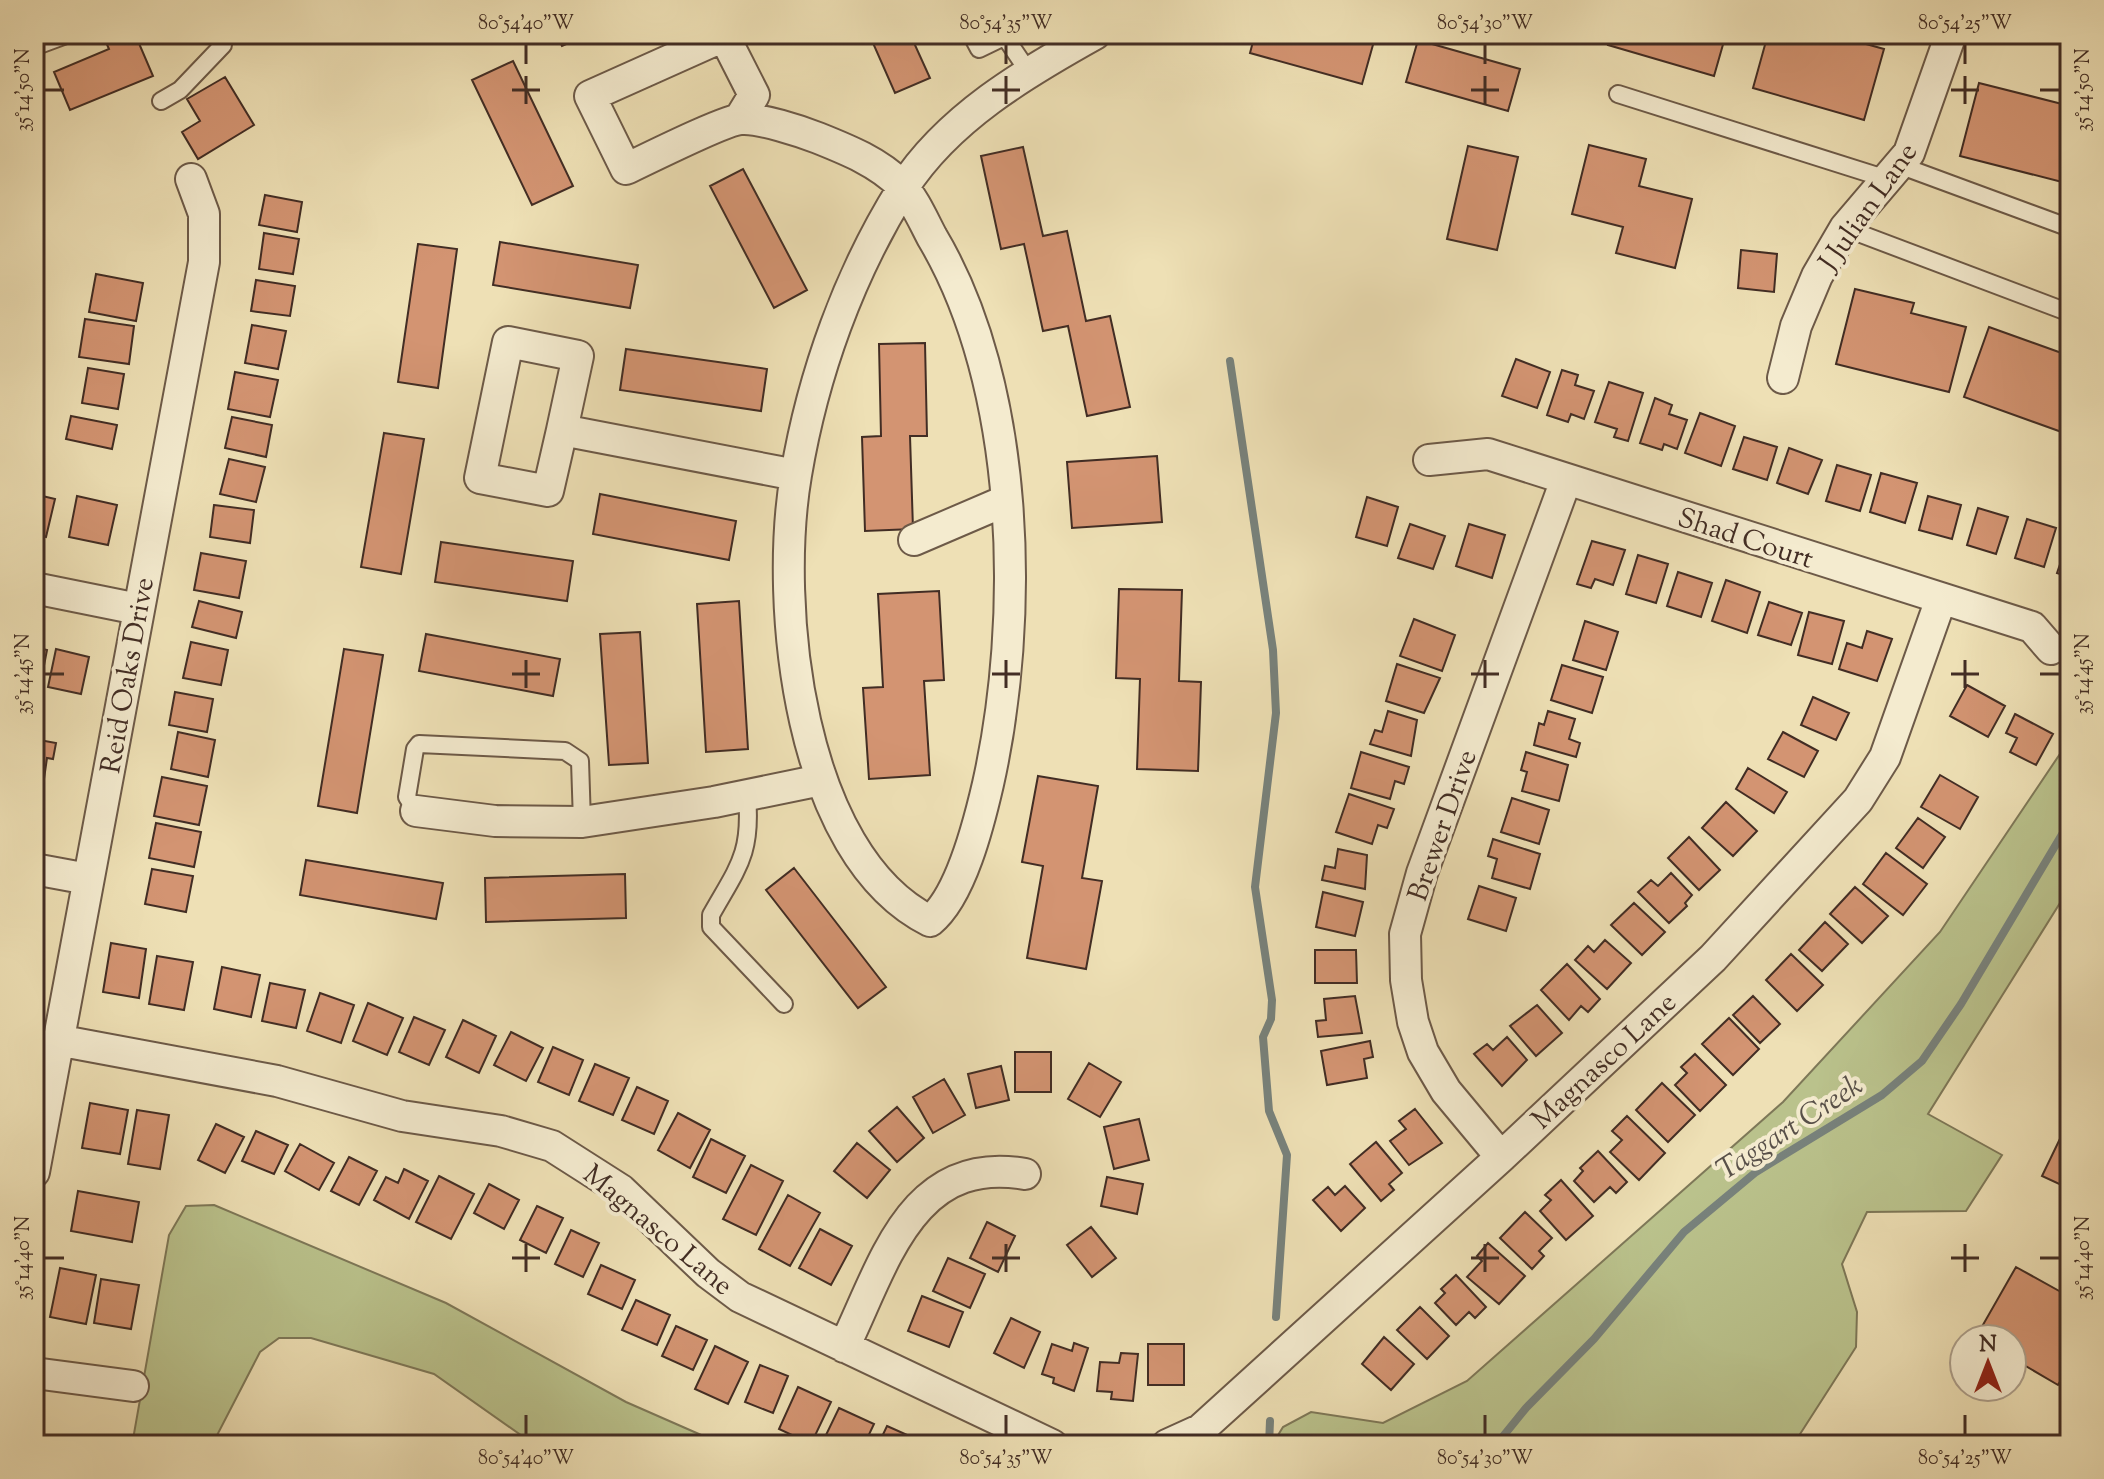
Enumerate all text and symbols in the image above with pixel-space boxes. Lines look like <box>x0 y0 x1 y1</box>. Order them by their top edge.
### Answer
text: 80°54'40"W <box>478 10 574 39</box>
text: 80°54'35"W <box>959 10 1053 39</box>
text: 80°54'30"W <box>1437 10 1533 39</box>
text: 80°54'25"W <box>1918 10 2012 39</box>
text: 35°14'50"N <box>10 48 39 132</box>
text: 35°14'50"N <box>2070 48 2099 132</box>
street label: J Julian Lane <box>1809 135 1928 282</box>
street label: Shad Court <box>1672 499 1819 581</box>
street label: Reid Oaks Drive <box>92 574 166 777</box>
text: 35°14'45"N <box>10 633 39 715</box>
text: 35°14'45"N <box>2070 633 2099 715</box>
street label: Brewer Drive <box>1399 745 1488 907</box>
street label: Magnasco Lane <box>1524 984 1686 1140</box>
water label: Taggart Creek <box>1709 1066 1872 1193</box>
street label: Magnasco Lane <box>573 1156 741 1306</box>
text: 35°14'40"N <box>10 1216 39 1300</box>
text: 35°14'40"N <box>2070 1216 2099 1300</box>
north arrow <box>1948 1323 2028 1403</box>
text: N <box>1979 1330 1997 1362</box>
text: 80°54'40"W <box>478 1445 574 1474</box>
text: 80°54'35"W <box>959 1445 1053 1474</box>
text: 80°54'30"W <box>1437 1445 1533 1474</box>
text: 80°54'25"W <box>1918 1445 2012 1474</box>

